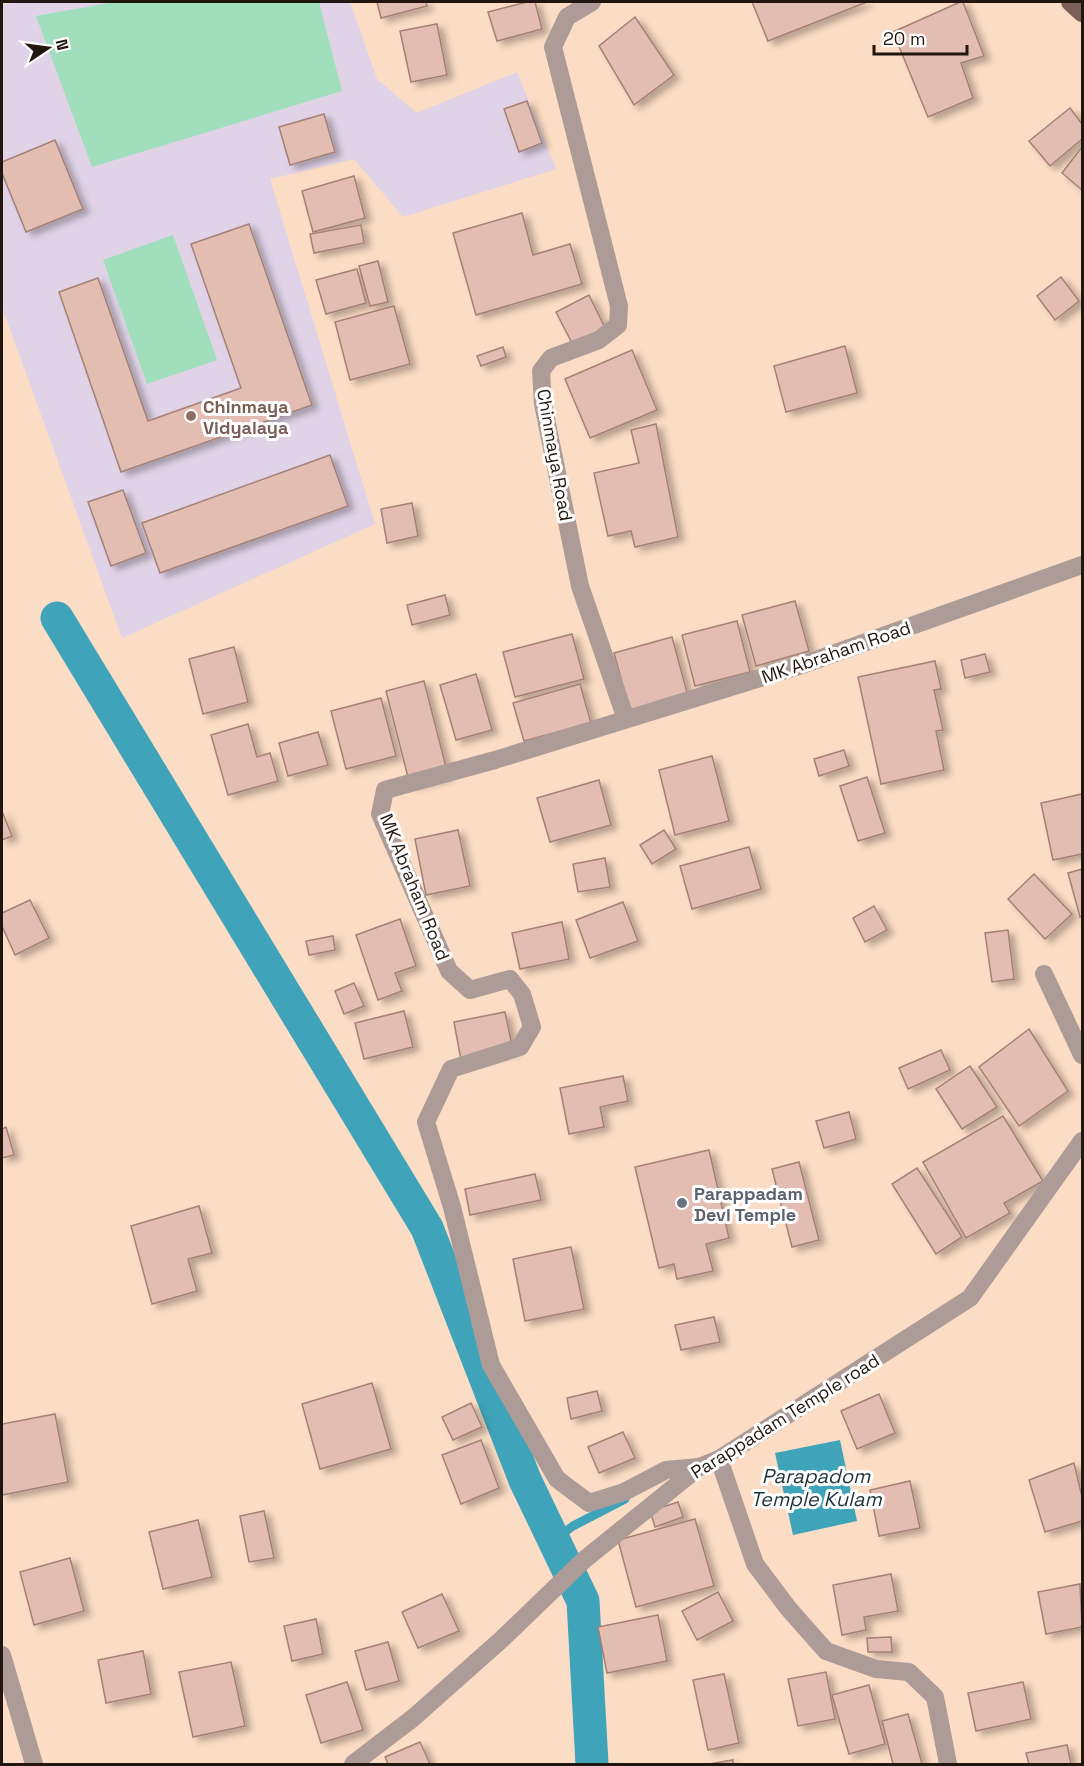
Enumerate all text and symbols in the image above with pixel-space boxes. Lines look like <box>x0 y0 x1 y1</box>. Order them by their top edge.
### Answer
north arrow <box>18 18 78 78</box>
scale bar <box>874 18 967 56</box>
text: 20 m <box>883 27 926 50</box>
text: N <box>51 37 74 52</box>
street label: Chinmaya Road <box>532 387 578 523</box>
place label: Chinmaya Vidyalaya <box>203 395 289 439</box>
marker: Chinmaya Vidyalaya <box>184 409 198 423</box>
street label: MK Abraham Road <box>758 616 914 688</box>
street label: MK Abraham Road <box>375 810 455 964</box>
place label: Parappadam Devi Temple <box>694 1182 803 1226</box>
marker: Parappadam Devi Temple <box>675 1196 689 1210</box>
street label: Parappadam Temple road <box>686 1348 884 1484</box>
water label: Parapadom Temple Kulam <box>750 1463 882 1512</box>

